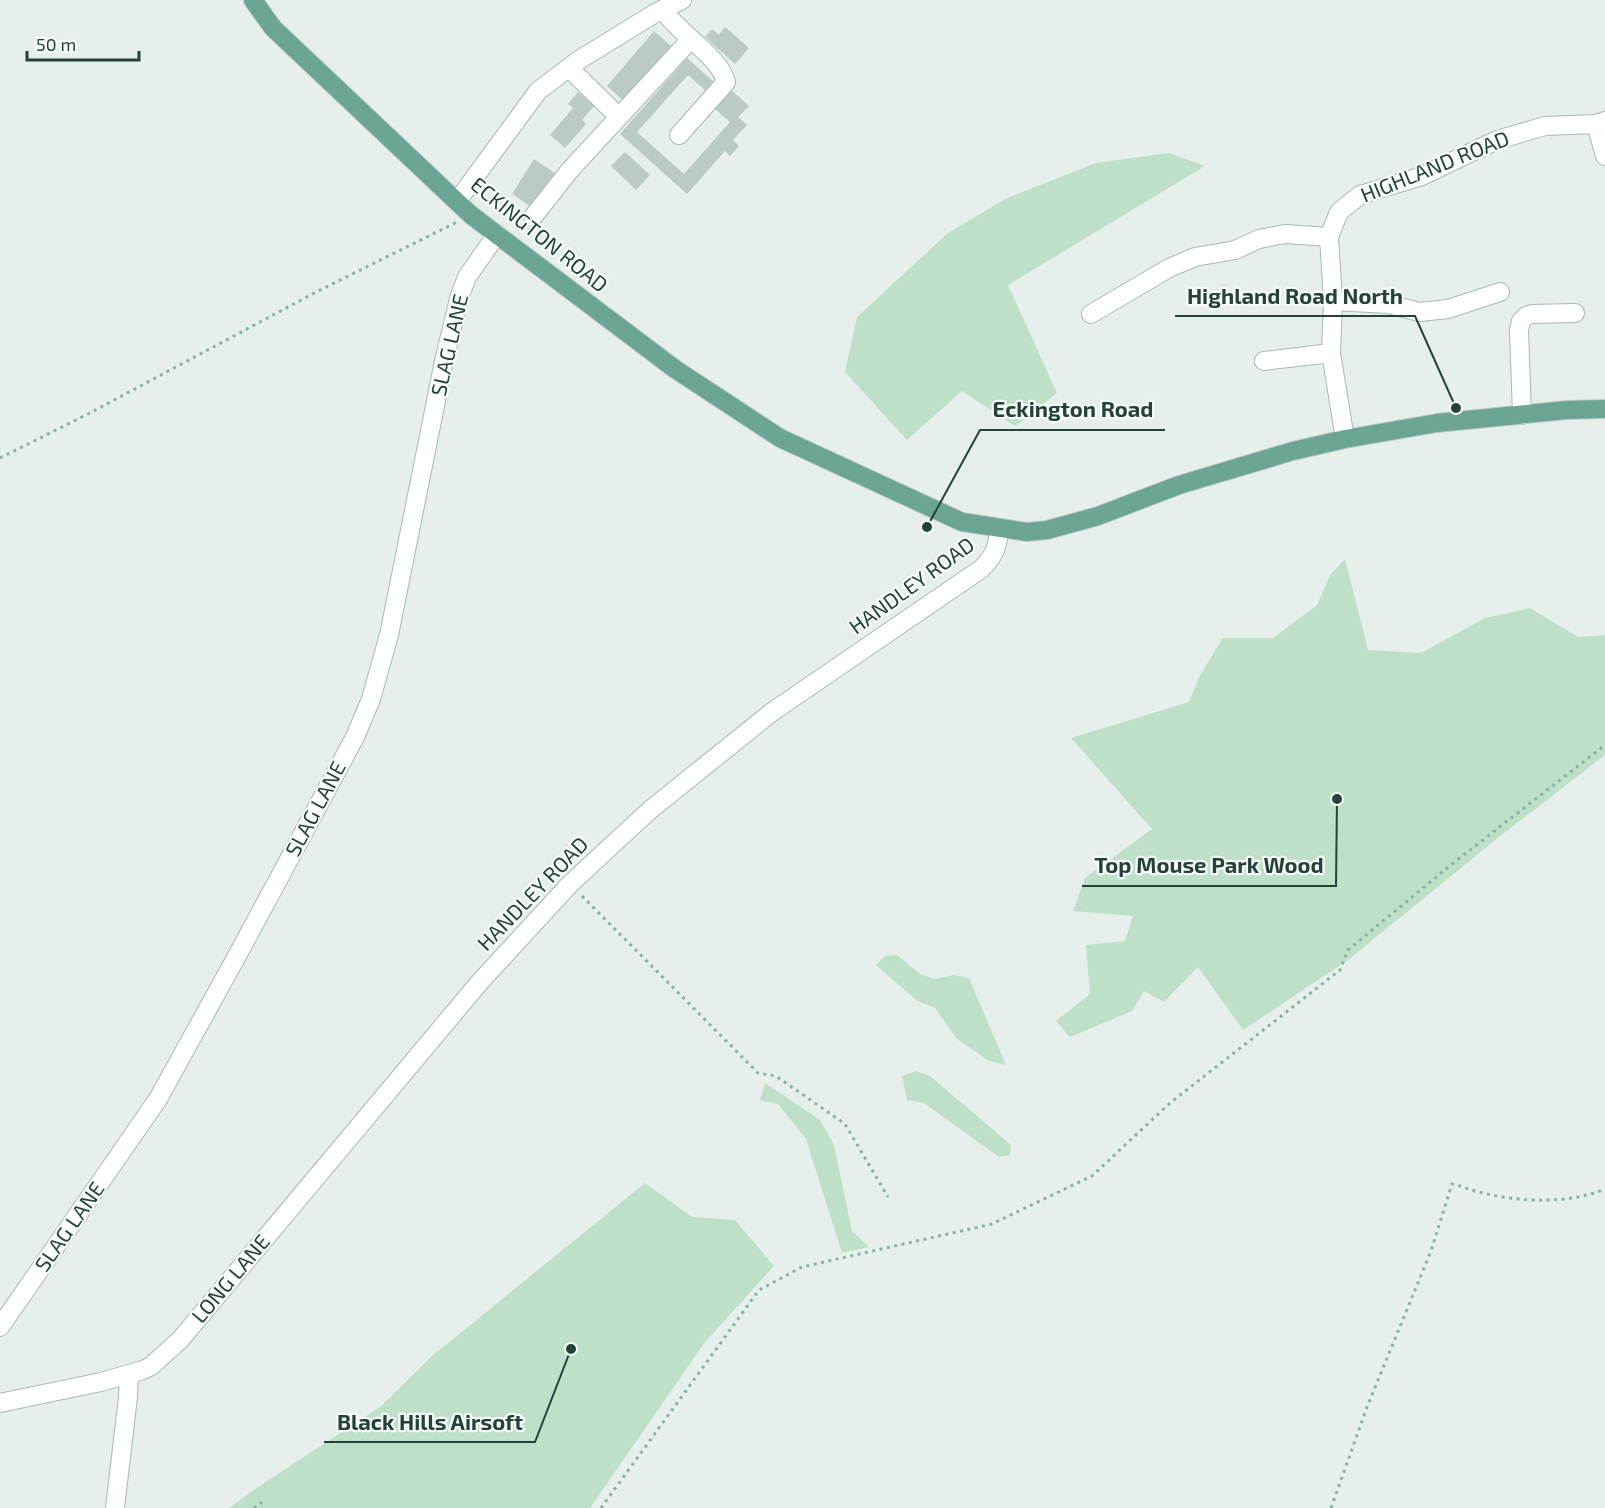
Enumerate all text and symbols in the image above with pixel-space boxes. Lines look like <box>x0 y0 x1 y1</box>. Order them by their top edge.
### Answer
scale bar <box>27 24 140 62</box>
text: 50 m <box>36 33 76 55</box>
street label: HIGHLAND ROAD <box>1357 124 1512 207</box>
street label: ECKINGTON ROAD <box>466 171 613 297</box>
callout: Highland Road North <box>1175 276 1415 316</box>
text: Highland Road North <box>1187 282 1403 308</box>
street label: SLAG LANE <box>425 291 472 398</box>
callout: Eckington Road <box>980 390 1165 430</box>
text: Eckington Road <box>993 395 1153 421</box>
street label: HANDLEY ROAD <box>844 531 978 639</box>
street label: SLAG LANE <box>279 757 350 860</box>
street label: HANDLEY ROAD <box>471 831 592 955</box>
callout: Top Mouse Park Wood <box>1082 846 1336 886</box>
text: Top Mouse Park Wood <box>1094 851 1324 877</box>
street label: SLAG LANE <box>29 1176 109 1276</box>
street label: LONG LANE <box>186 1229 274 1327</box>
callout: Black Hills Airsoft <box>324 1402 535 1442</box>
text: Black Hills Airsoft <box>337 1408 523 1434</box>

